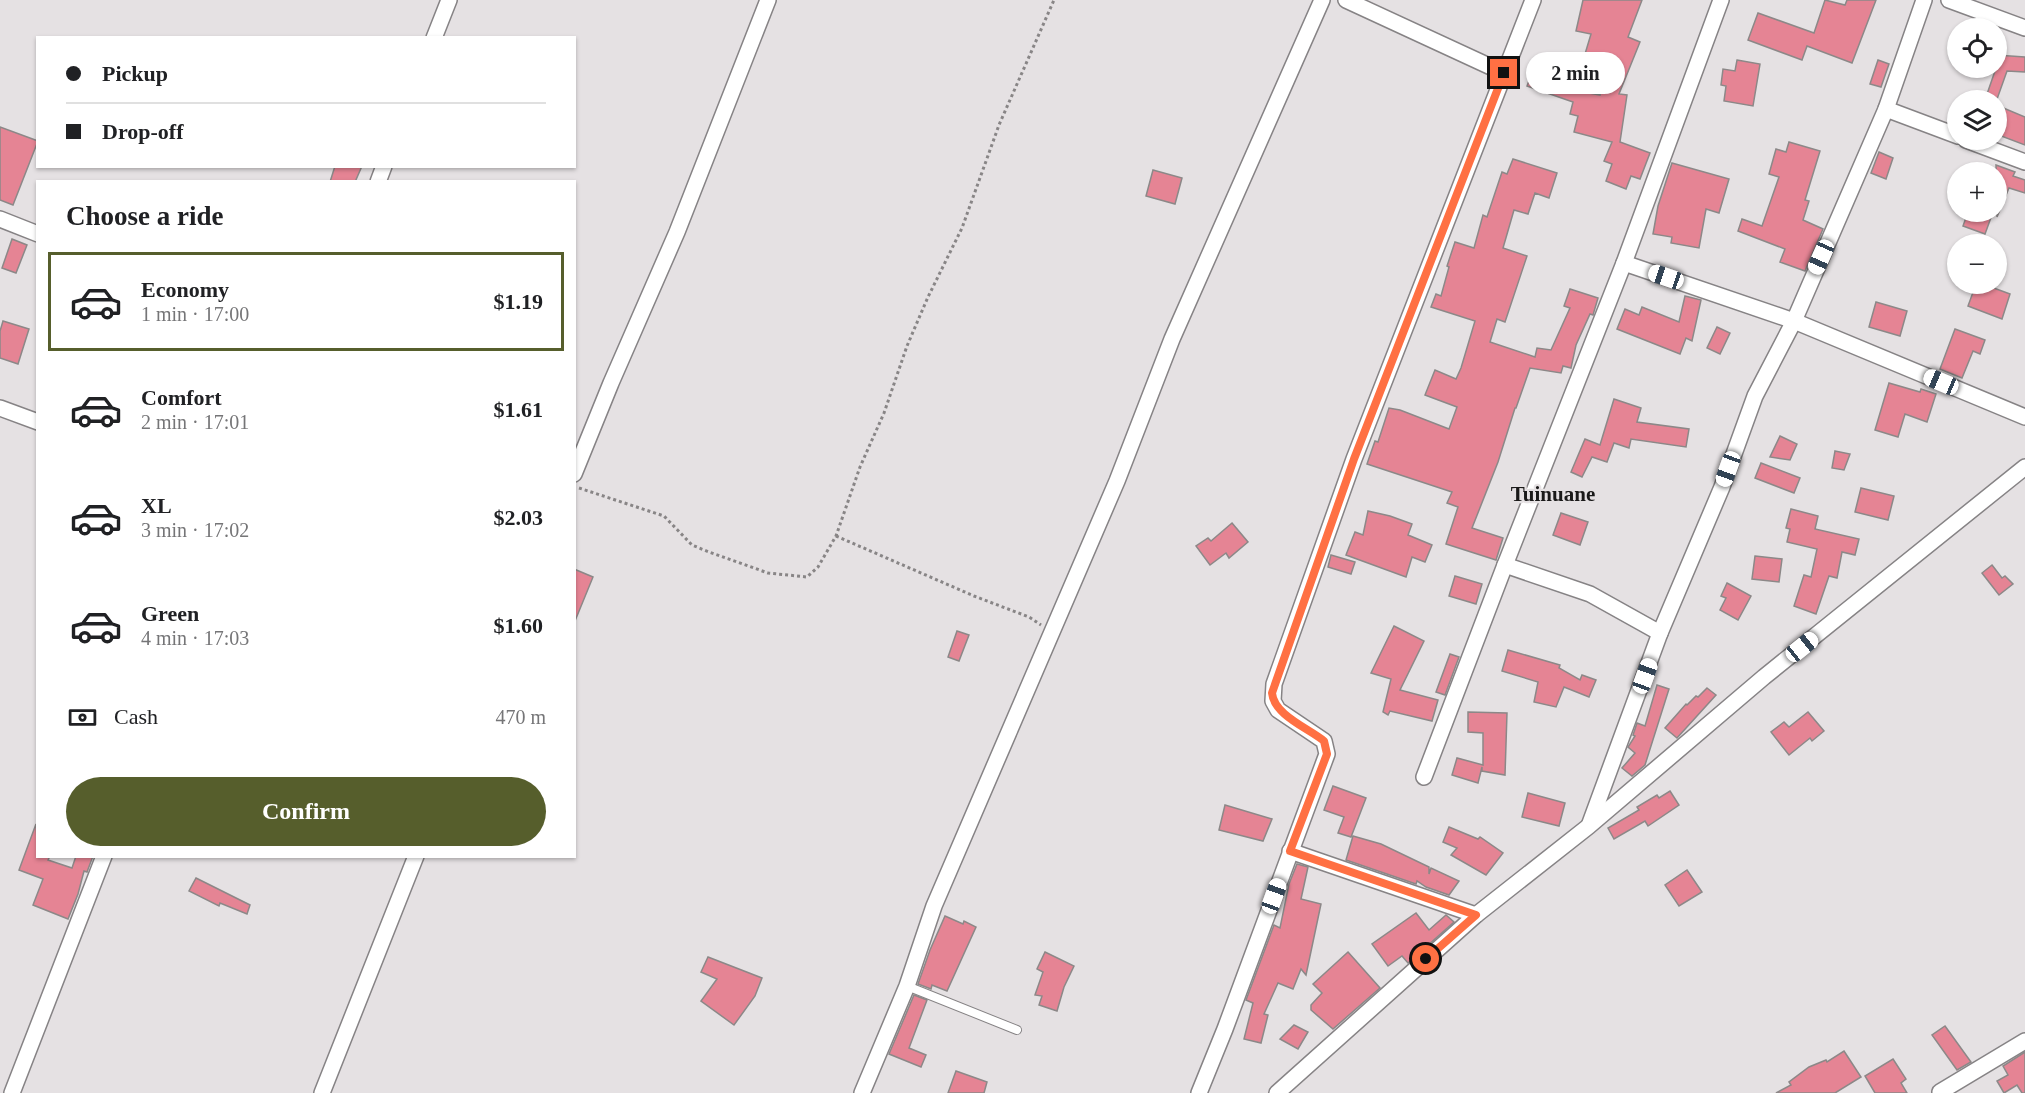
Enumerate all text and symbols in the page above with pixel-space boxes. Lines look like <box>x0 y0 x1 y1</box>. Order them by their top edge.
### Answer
map controls <box>1947 18 2007 294</box>
button: locate <box>1947 18 2007 78</box>
callout: 2 min <box>1525 52 1624 94</box>
route end <box>1490 59 1517 86</box>
text: Pickup <box>102 61 168 86</box>
text: 2 min <box>1551 62 1600 84</box>
button: layers <box>1947 90 2007 150</box>
text: Drop-off <box>102 119 183 144</box>
button: + <box>1947 162 2007 222</box>
text: Choose a ride <box>66 201 224 231</box>
button: − <box>1947 234 2007 294</box>
car <box>1805 237 1837 277</box>
car <box>1646 263 1686 291</box>
icon: car <box>69 275 123 329</box>
text: Economy <box>141 277 229 302</box>
text: $1.19 <box>494 289 543 314</box>
text: 1 min · 17:00 <box>141 303 249 325</box>
car <box>1921 367 1961 397</box>
icon: car <box>69 383 123 437</box>
text: Comfort <box>141 385 222 410</box>
text: $1.61 <box>494 397 543 422</box>
text: 2 min · 17:01 <box>141 411 249 433</box>
car <box>1713 449 1743 489</box>
district label: Tuinuane <box>1511 482 1595 506</box>
icon: car <box>69 491 123 545</box>
text: XL <box>141 493 172 518</box>
text: $2.03 <box>494 505 543 530</box>
text: 3 min · 17:02 <box>141 519 249 541</box>
icon: car <box>69 599 123 653</box>
text: Green <box>141 601 199 626</box>
text: $1.60 <box>494 613 543 638</box>
text: 4 min · 17:03 <box>141 627 249 649</box>
car <box>1782 629 1822 665</box>
car <box>1630 656 1660 696</box>
icon: cash <box>66 701 99 734</box>
text: Cash <box>114 704 158 729</box>
text: 470 m <box>495 706 546 728</box>
button: Confirm <box>66 777 546 846</box>
car <box>1259 876 1289 916</box>
route start <box>1412 945 1439 972</box>

